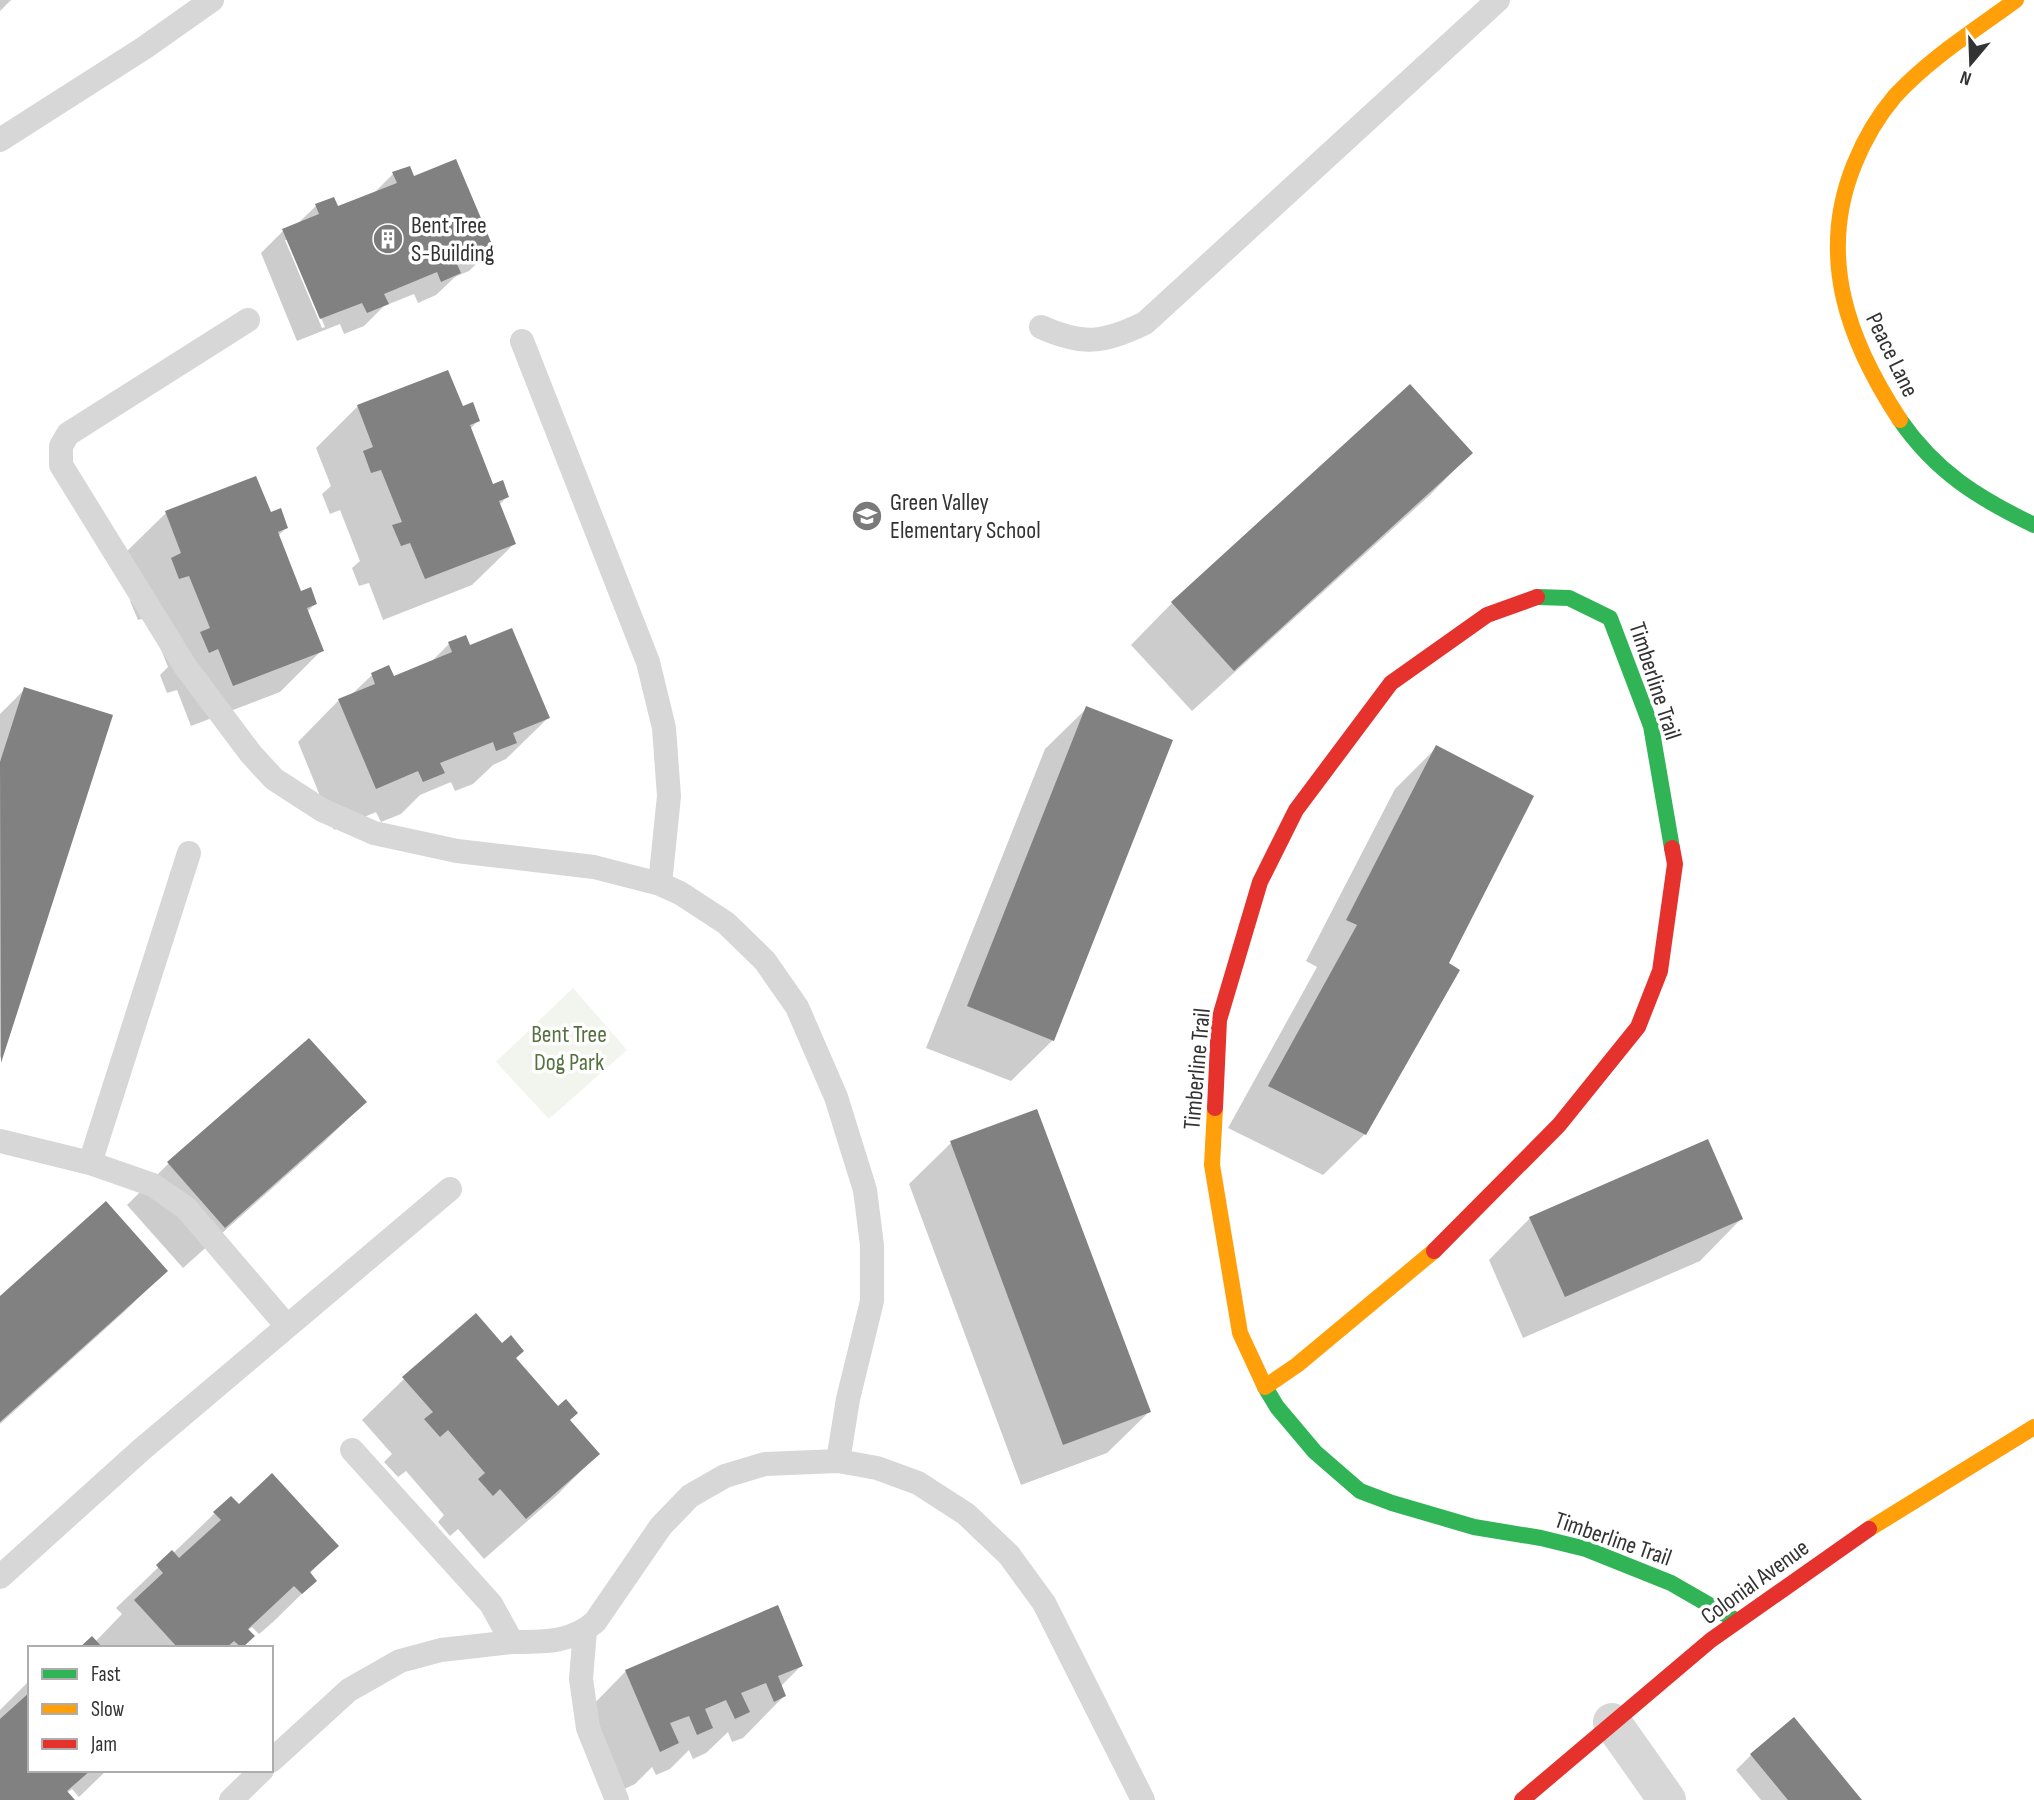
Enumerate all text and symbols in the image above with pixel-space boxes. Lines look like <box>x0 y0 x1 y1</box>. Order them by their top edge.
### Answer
north arrow <box>1936 28 2006 98</box>
text: N <box>1957 65 1974 90</box>
place label: Bent Tree S-Building <box>411 211 494 268</box>
building icon: Bent Tree S-Building <box>371 222 405 256</box>
street label: Peace Lane <box>1859 308 1925 402</box>
place label: Green Valley Elementary School <box>890 488 1041 545</box>
school or university icon: Green Valley Elementary School <box>850 499 884 533</box>
street label: Timberline Trail <box>1622 619 1688 743</box>
street label: Timberline Trail <box>1177 1007 1217 1131</box>
park label: Bent Tree Dog Park <box>531 1020 607 1077</box>
street label: Timberline Trail <box>1551 1505 1675 1573</box>
street label: Colonial Avenue <box>1695 1533 1815 1631</box>
legend <box>28 1646 273 1772</box>
text: Fast <box>91 1662 121 1687</box>
text: Slow <box>91 1697 125 1722</box>
text: Jam <box>90 1732 117 1757</box>

